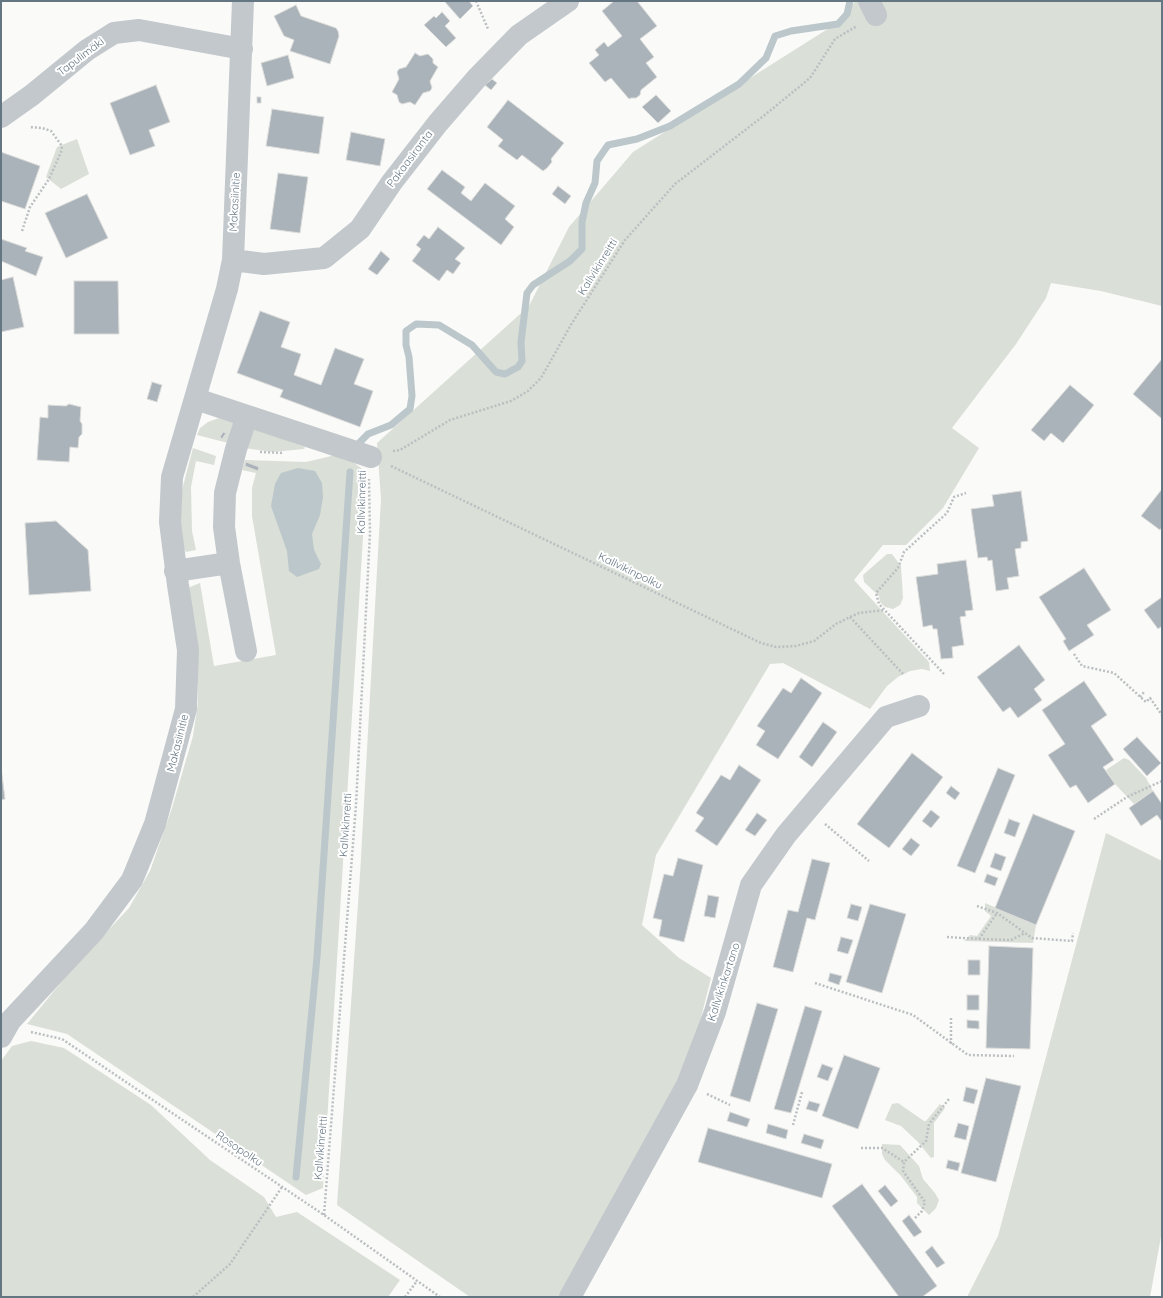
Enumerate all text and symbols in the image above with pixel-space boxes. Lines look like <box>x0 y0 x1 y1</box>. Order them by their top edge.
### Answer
street label: Tapulimäki <box>55 35 107 79</box>
street label: Pakaasiranta <box>384 128 436 190</box>
street label: Makasiinitie <box>227 172 243 232</box>
street label: Kallvikinreitti <box>575 236 621 298</box>
street label: Kallvikinreitti <box>355 470 369 534</box>
street label: Kallvikinpolku <box>596 550 664 592</box>
street label: Makasiinitie <box>164 713 192 773</box>
street label: Kallvikinreitti <box>337 793 355 857</box>
street label: Kallvikinkartano <box>705 941 743 1023</box>
street label: Kallvikinreitti <box>312 1116 330 1180</box>
street label: Rosopolku <box>213 1129 265 1169</box>

